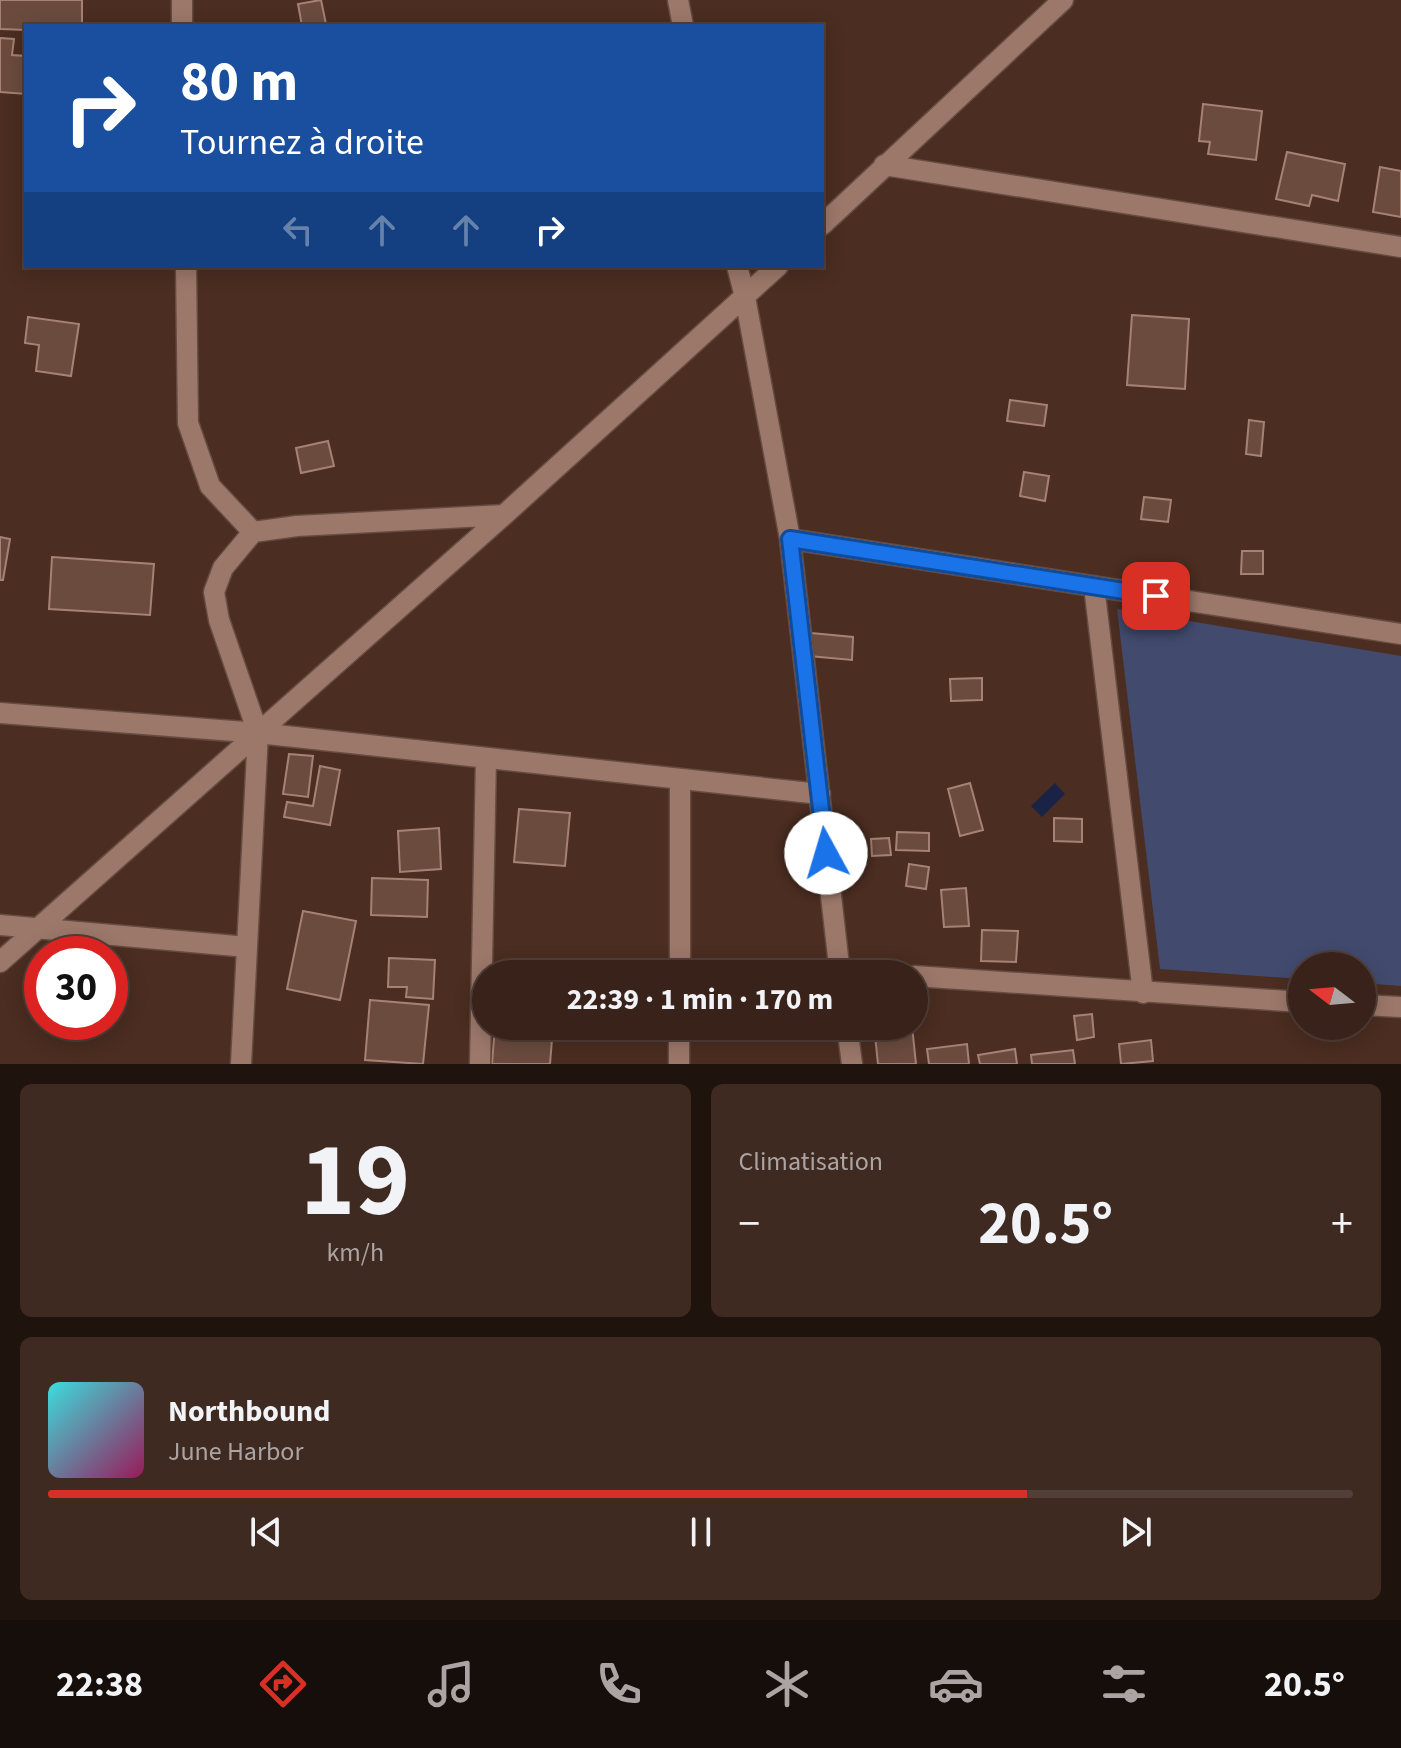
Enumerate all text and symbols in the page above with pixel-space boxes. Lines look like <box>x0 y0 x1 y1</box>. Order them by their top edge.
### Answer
text: 80 m <box>180 43 298 122</box>
icon: right <box>48 56 152 160</box>
text: Tournez à droite <box>180 117 424 168</box>
icon: left <box>276 208 320 252</box>
icon: ahead <box>360 208 404 252</box>
icon: ahead <box>444 208 488 252</box>
icon: right <box>528 208 572 252</box>
pin <box>1122 562 1190 630</box>
icon: arrive <box>1134 574 1178 618</box>
position arrow <box>784 811 868 895</box>
speed limit sign: 30 <box>24 936 128 1040</box>
north arrow <box>1288 952 1376 1040</box>
map controls <box>1288 952 1376 1040</box>
text: 22:39 · 1 min · 170 m <box>567 978 833 1021</box>
text: 19 <box>300 1108 410 1256</box>
text: Climatisation <box>739 1143 883 1180</box>
text: 20.5° <box>978 1182 1113 1267</box>
text: − <box>739 1193 760 1256</box>
text: + <box>1331 1193 1353 1256</box>
text: km/h <box>326 1234 384 1271</box>
text: Northbound <box>168 1390 330 1433</box>
text: June Harbor <box>168 1433 304 1470</box>
icon: previous <box>244 1510 288 1554</box>
icon: pause <box>679 1510 723 1554</box>
icon: next <box>1114 1510 1158 1554</box>
icon: directions <box>255 1656 311 1712</box>
icon: music <box>423 1656 479 1712</box>
icon: phone <box>591 1656 647 1712</box>
icon: climate <box>759 1656 815 1712</box>
icon: car <box>928 1656 984 1712</box>
icon: filters <box>1096 1656 1152 1712</box>
text: 22:38 <box>56 1659 143 1710</box>
text: 20.5° <box>1264 1659 1345 1710</box>

